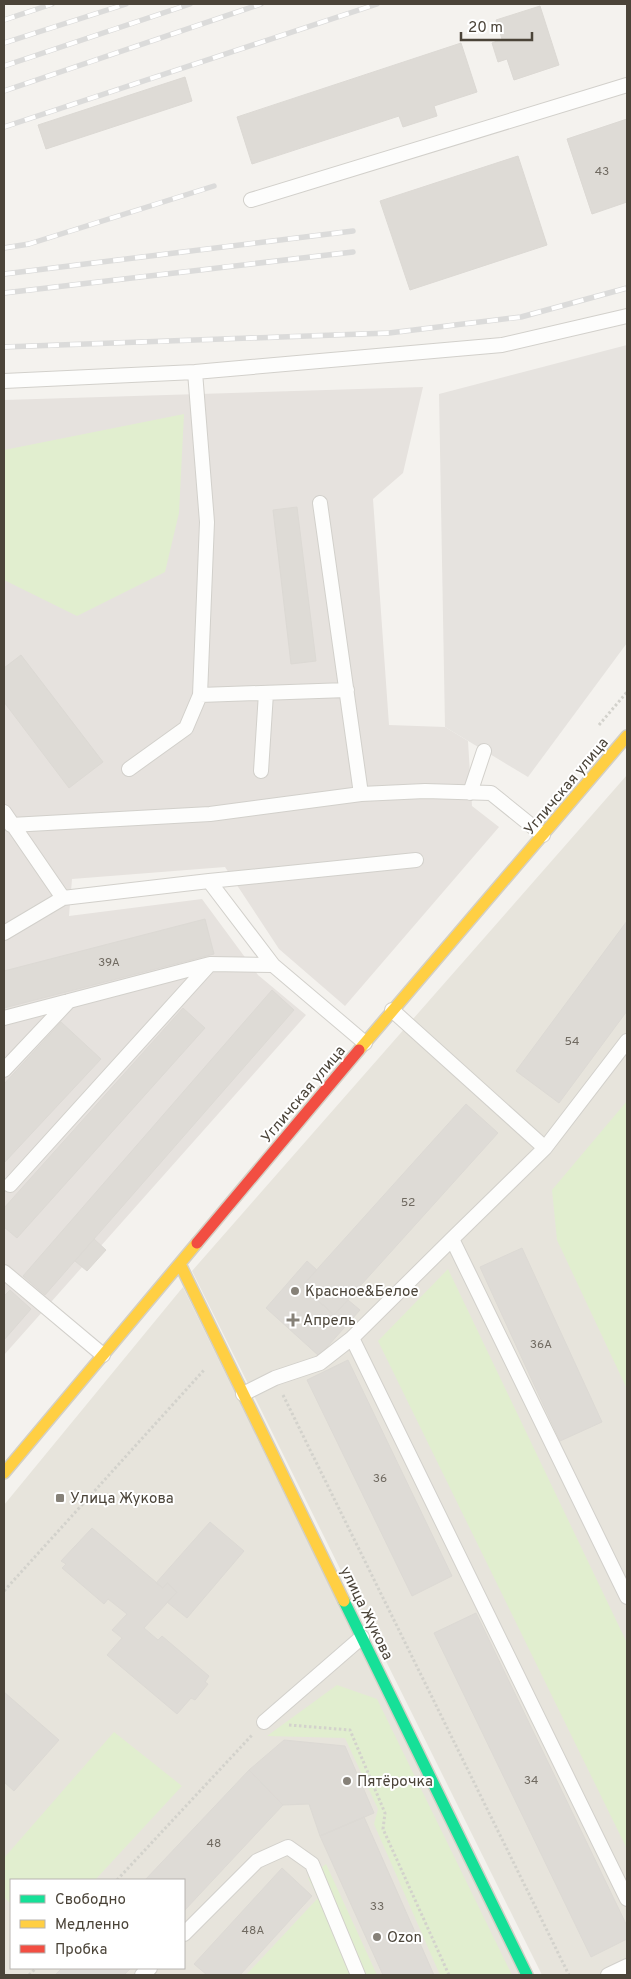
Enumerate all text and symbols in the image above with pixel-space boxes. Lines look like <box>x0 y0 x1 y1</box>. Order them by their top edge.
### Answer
scale bar <box>461 10 532 42</box>
text: 20 m <box>468 19 503 38</box>
house number: 43 <box>595 164 609 180</box>
street label: Угличская улица <box>521 734 613 840</box>
house number: 39А <box>98 955 120 971</box>
house number: 54 <box>564 1034 580 1050</box>
street label: Угличская улица <box>258 1042 350 1148</box>
house number: 52 <box>401 1195 415 1211</box>
place label: Красное&Белое <box>305 1283 419 1302</box>
marker: Красное&Белое <box>289 1285 301 1297</box>
place label: Апрель <box>303 1312 356 1331</box>
marker: Апрель <box>287 1314 299 1326</box>
house number: 36А <box>530 1337 552 1353</box>
house number: 36 <box>373 1471 387 1487</box>
place label: Улица Жукова <box>70 1490 174 1509</box>
marker: Улица Жукова <box>54 1492 66 1504</box>
street label: улица Жукова <box>335 1564 396 1663</box>
place label: Пятёрочка <box>357 1773 433 1792</box>
house number: 34 <box>524 1773 538 1789</box>
marker: Пятёрочка <box>341 1775 353 1787</box>
house number: 48 <box>207 1836 221 1852</box>
legend <box>10 1879 185 1969</box>
text: Свободно <box>55 1891 126 1910</box>
house number: 33 <box>370 1899 384 1915</box>
text: Медленно <box>55 1916 129 1935</box>
house number: 48А <box>242 1923 264 1939</box>
place label: Ozon <box>387 1929 422 1948</box>
marker: Ozon <box>371 1931 383 1943</box>
text: Пробка <box>55 1941 107 1960</box>

